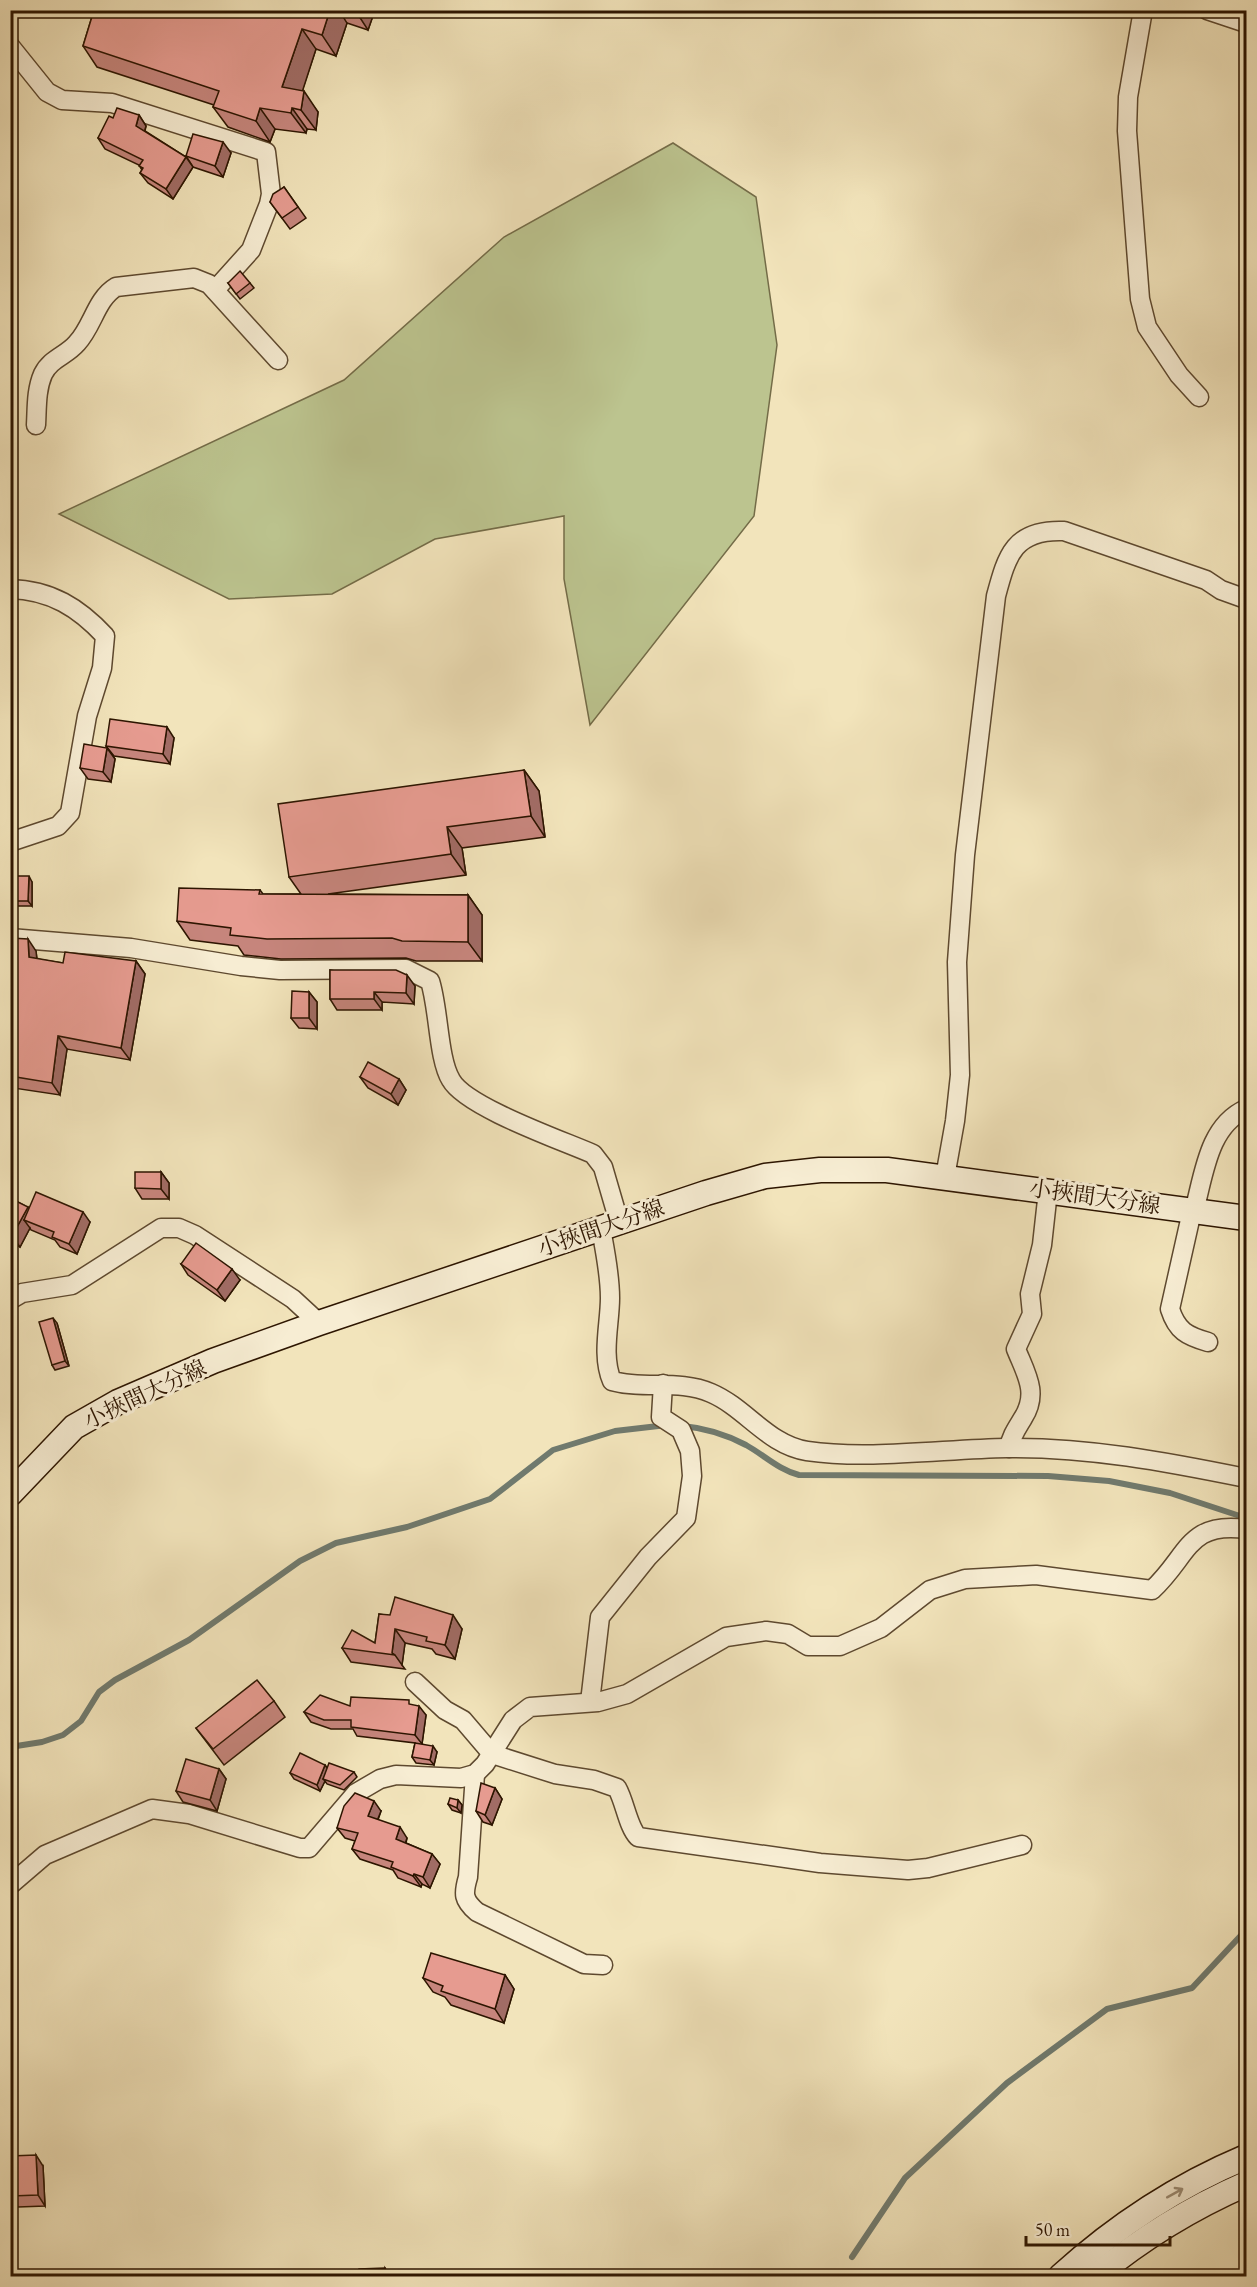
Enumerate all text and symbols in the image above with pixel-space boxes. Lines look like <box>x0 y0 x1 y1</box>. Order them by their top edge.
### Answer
street label: 小挾間大分線 <box>1028 1173 1162 1221</box>
street label: 小挾間大分線 <box>534 1193 668 1263</box>
street label: 小挾間大分線 <box>79 1353 211 1435</box>
one-way arrow <box>1167 2186 1184 2198</box>
scale bar <box>1026 2209 1170 2247</box>
text: 50 m <box>1035 2218 1070 2241</box>

